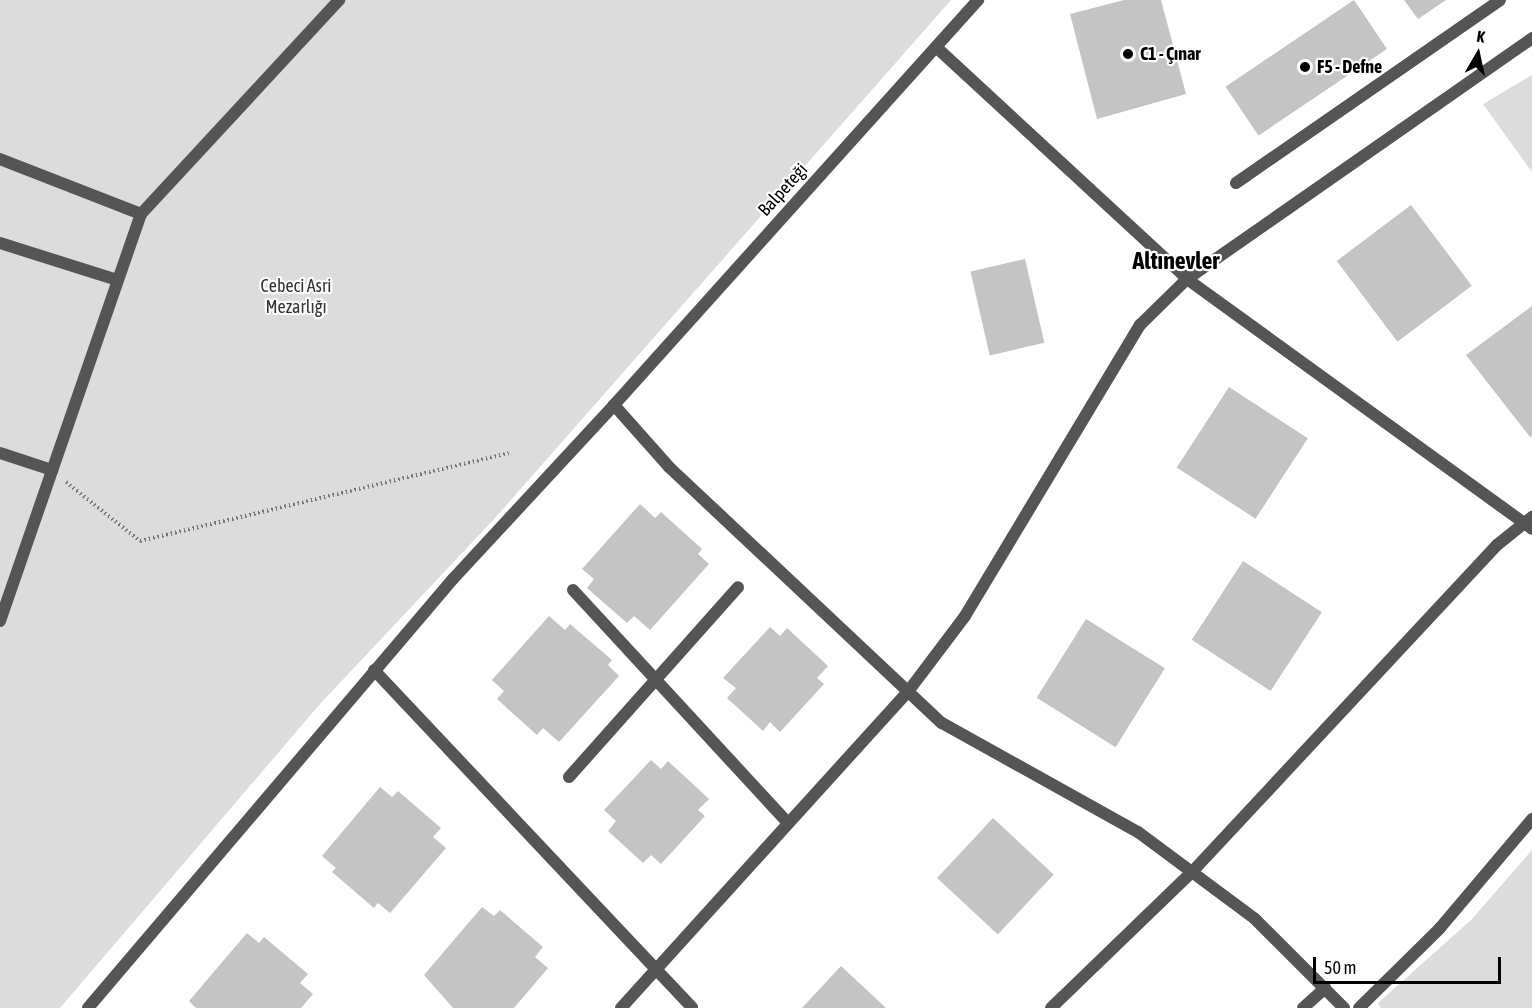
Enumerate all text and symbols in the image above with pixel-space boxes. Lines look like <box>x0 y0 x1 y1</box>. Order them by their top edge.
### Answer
north arrow <box>1448 24 1508 84</box>
text: K <box>1476 27 1486 46</box>
place label: C1 - Çınar <box>1140 43 1201 65</box>
marker: C1 - Çınar <box>1121 47 1135 61</box>
place label: F5 - Defne <box>1317 56 1382 78</box>
marker: F5 - Defne <box>1298 60 1312 74</box>
street label: Balpeteği <box>754 159 812 221</box>
district label: Altınevler <box>1133 247 1219 275</box>
park label: Cebeci Asri Mezarlığı <box>261 276 331 318</box>
scale bar <box>1316 945 1504 983</box>
text: 50 m <box>1324 957 1356 978</box>

